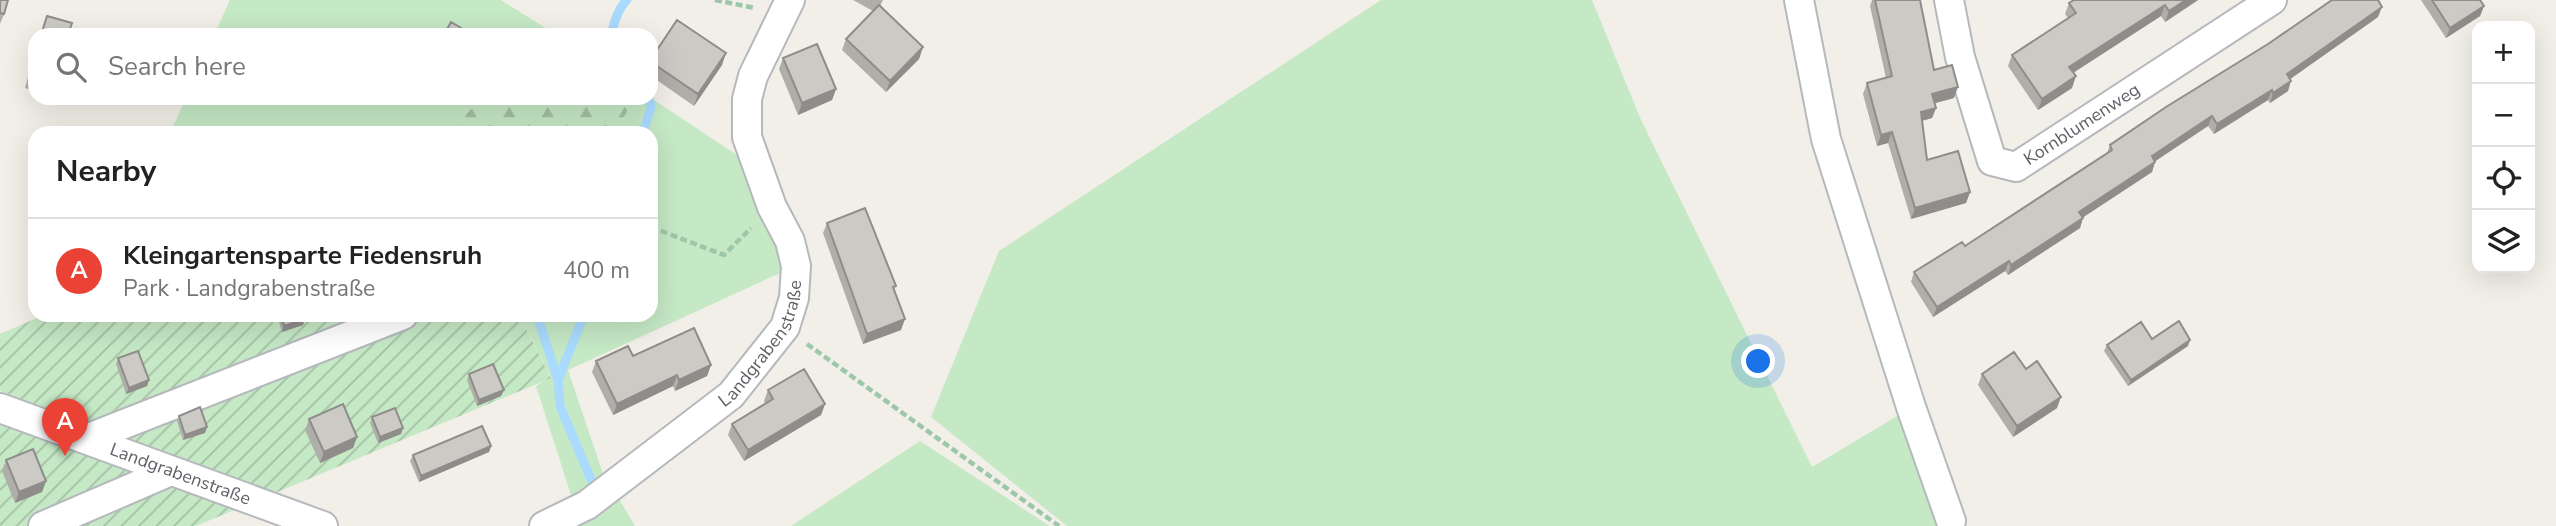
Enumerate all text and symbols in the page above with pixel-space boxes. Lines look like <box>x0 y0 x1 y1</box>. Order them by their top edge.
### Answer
map controls <box>2472 21 2535 273</box>
button: + <box>2472 21 2535 84</box>
search box <box>28 28 658 105</box>
icon: search <box>52 48 90 86</box>
text: Search here <box>108 49 246 84</box>
street label: Kornblumenweg <box>2019 78 2144 171</box>
button: − <box>2472 84 2535 147</box>
button: locate <box>2472 147 2535 210</box>
text: Nearby <box>56 151 156 192</box>
button: layers <box>2472 210 2535 273</box>
text: Kleingartensparte Fiedensruh <box>123 238 482 273</box>
text: A <box>70 255 88 286</box>
text: 400 m <box>563 255 630 286</box>
text: Park · Landgrabenstraße <box>123 273 375 304</box>
street label: Landgrabenstraße <box>713 279 807 413</box>
your location <box>1741 344 1775 378</box>
pin: A <box>42 398 88 456</box>
street label: Landgrabenstraße <box>107 437 254 511</box>

